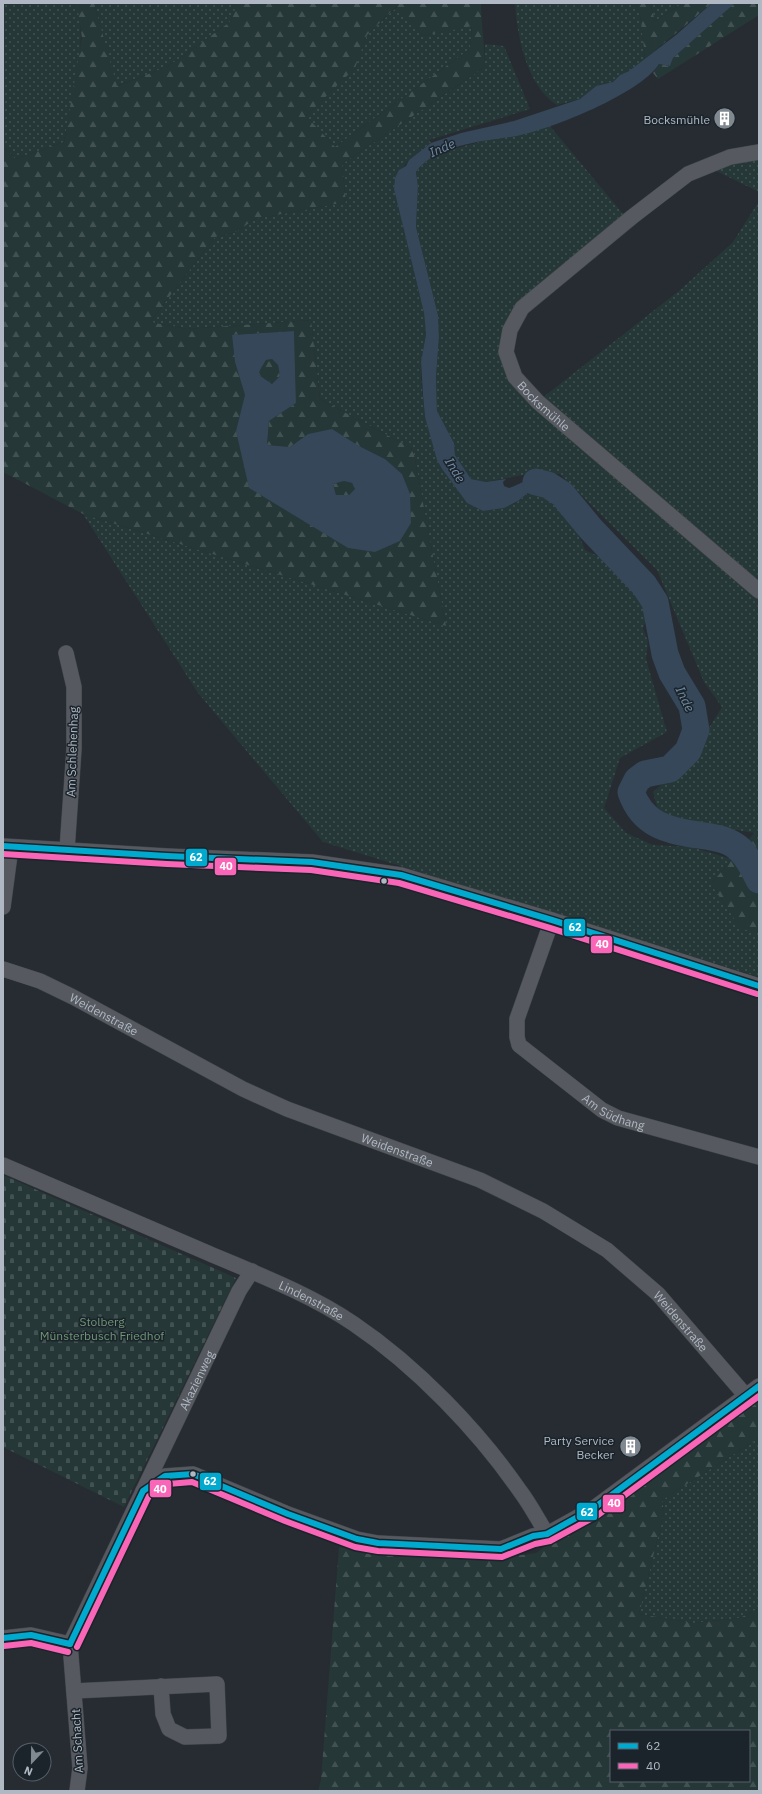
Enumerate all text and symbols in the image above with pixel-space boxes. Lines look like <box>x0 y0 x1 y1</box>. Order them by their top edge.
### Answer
building icon: Bocksmühle <box>712 106 738 132</box>
place label: Bocksmühle <box>643 112 710 127</box>
water label: Inde <box>426 135 458 161</box>
street label: Bocksmühle <box>515 377 574 434</box>
water label: Inde <box>441 454 469 486</box>
water label: Inde <box>672 683 699 715</box>
street label: Am Schlehenhag <box>63 706 81 797</box>
line badge: 62 <box>185 848 208 867</box>
text: 62 <box>189 850 203 864</box>
line badge: 40 <box>214 857 237 876</box>
text: 40 <box>219 859 233 873</box>
unlabelled marker <box>379 876 389 886</box>
line badge: 62 <box>563 918 586 937</box>
text: 62 <box>568 920 582 934</box>
line badge: 40 <box>590 935 613 954</box>
text: 40 <box>595 937 609 951</box>
street label: Weidenstraße <box>67 989 141 1039</box>
street label: Am Südhang <box>579 1090 647 1133</box>
street label: Weidenstraße <box>360 1130 436 1170</box>
street label: Lindenstraße <box>277 1277 347 1323</box>
street label: Weidenstraße <box>651 1287 712 1355</box>
park label: Stolberg Münsterbusch Friedhof <box>40 1314 164 1343</box>
street label: Akazienweg <box>176 1347 217 1412</box>
place label: Party Service Becker <box>543 1433 615 1462</box>
building icon: Party Service Becker <box>617 1434 643 1460</box>
unlabelled marker <box>188 1469 198 1479</box>
line badge: 62 <box>199 1472 222 1491</box>
text: 62 <box>203 1474 217 1488</box>
line badge: 40 <box>149 1479 172 1498</box>
text: 40 <box>153 1482 167 1496</box>
line badge: 40 <box>602 1494 625 1513</box>
text: 40 <box>607 1496 621 1510</box>
line badge: 62 <box>576 1502 598 1521</box>
text: 62 <box>580 1505 594 1519</box>
street label: Am Schacht <box>68 1709 86 1773</box>
legend <box>610 1730 750 1782</box>
text: 62 <box>646 1738 660 1753</box>
north arrow <box>12 1742 52 1782</box>
text: 40 <box>646 1758 660 1773</box>
text: N <box>22 1763 35 1779</box>

